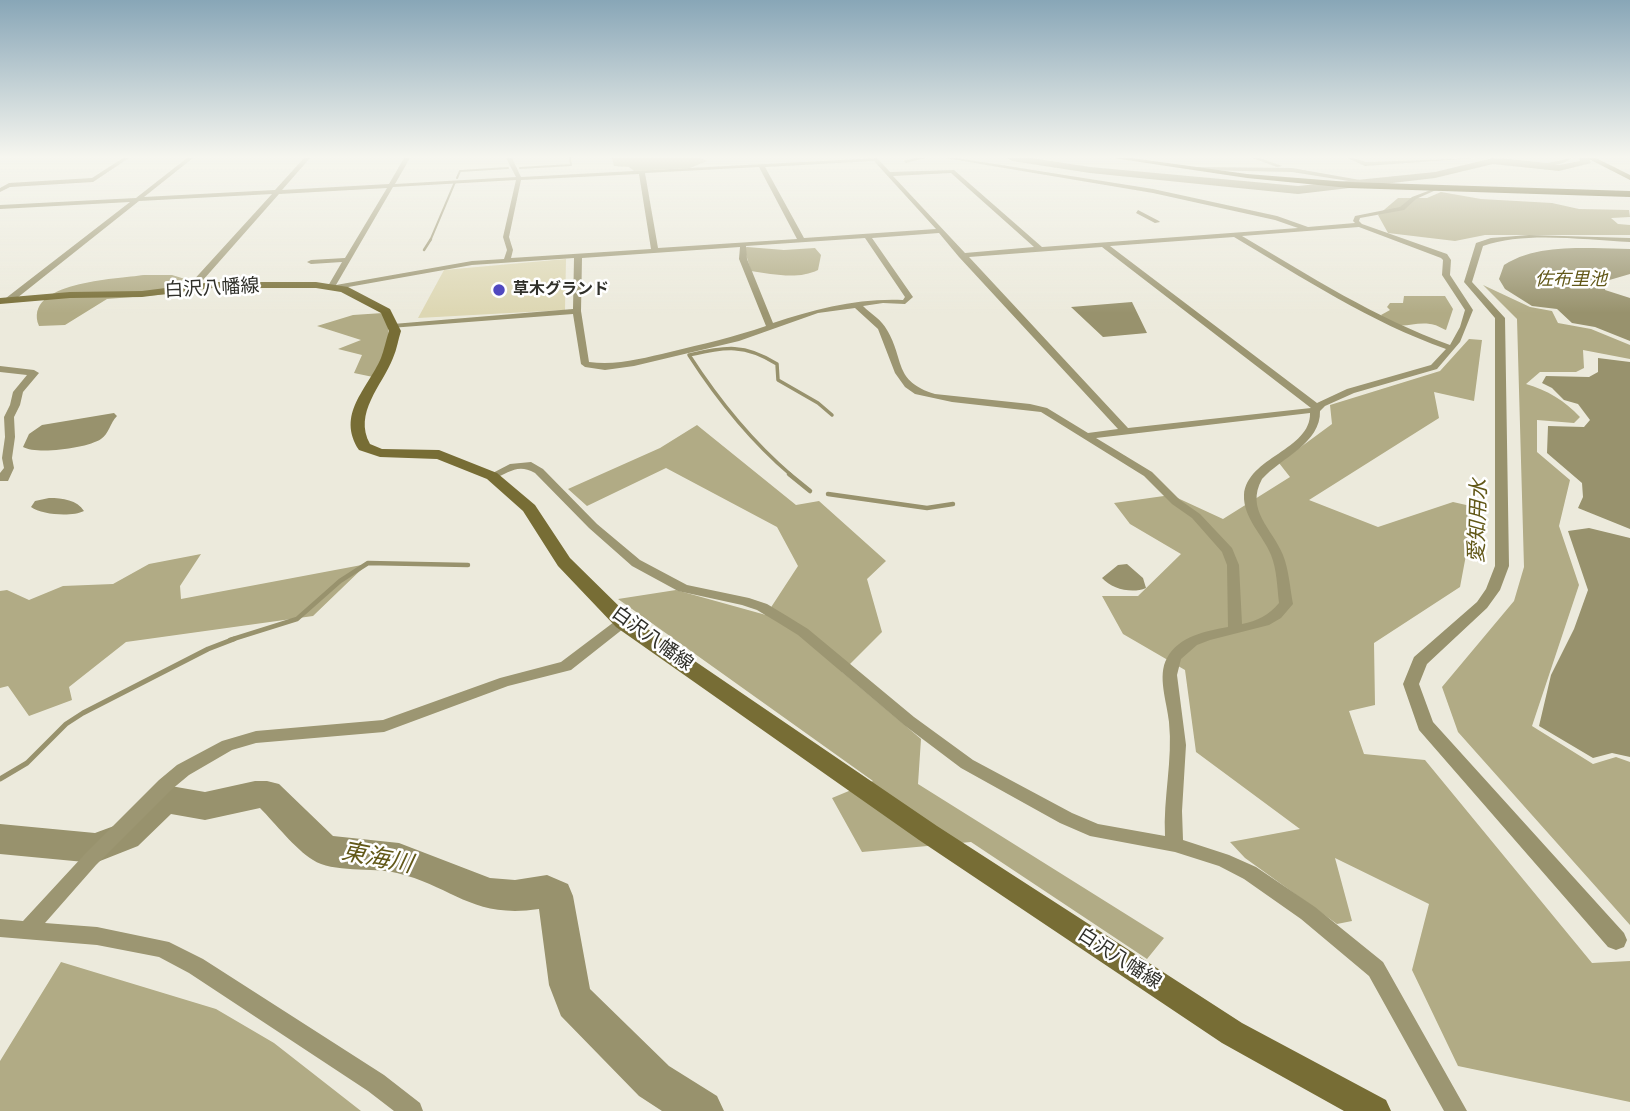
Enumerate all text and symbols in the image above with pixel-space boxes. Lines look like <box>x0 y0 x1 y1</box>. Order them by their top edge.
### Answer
water label: 佐布里池 <box>1535 269 1607 291</box>
street label: 白沢八幡線 <box>164 275 260 303</box>
place label: 草木グランド <box>513 280 609 300</box>
marker: 草木グランド <box>491 282 507 298</box>
water label: 愛知用水 <box>1465 479 1493 563</box>
street label: 白沢八幡線 <box>607 602 697 676</box>
water label: 東海川 <box>339 838 415 880</box>
street label: 白沢八幡線 <box>1073 924 1165 994</box>

